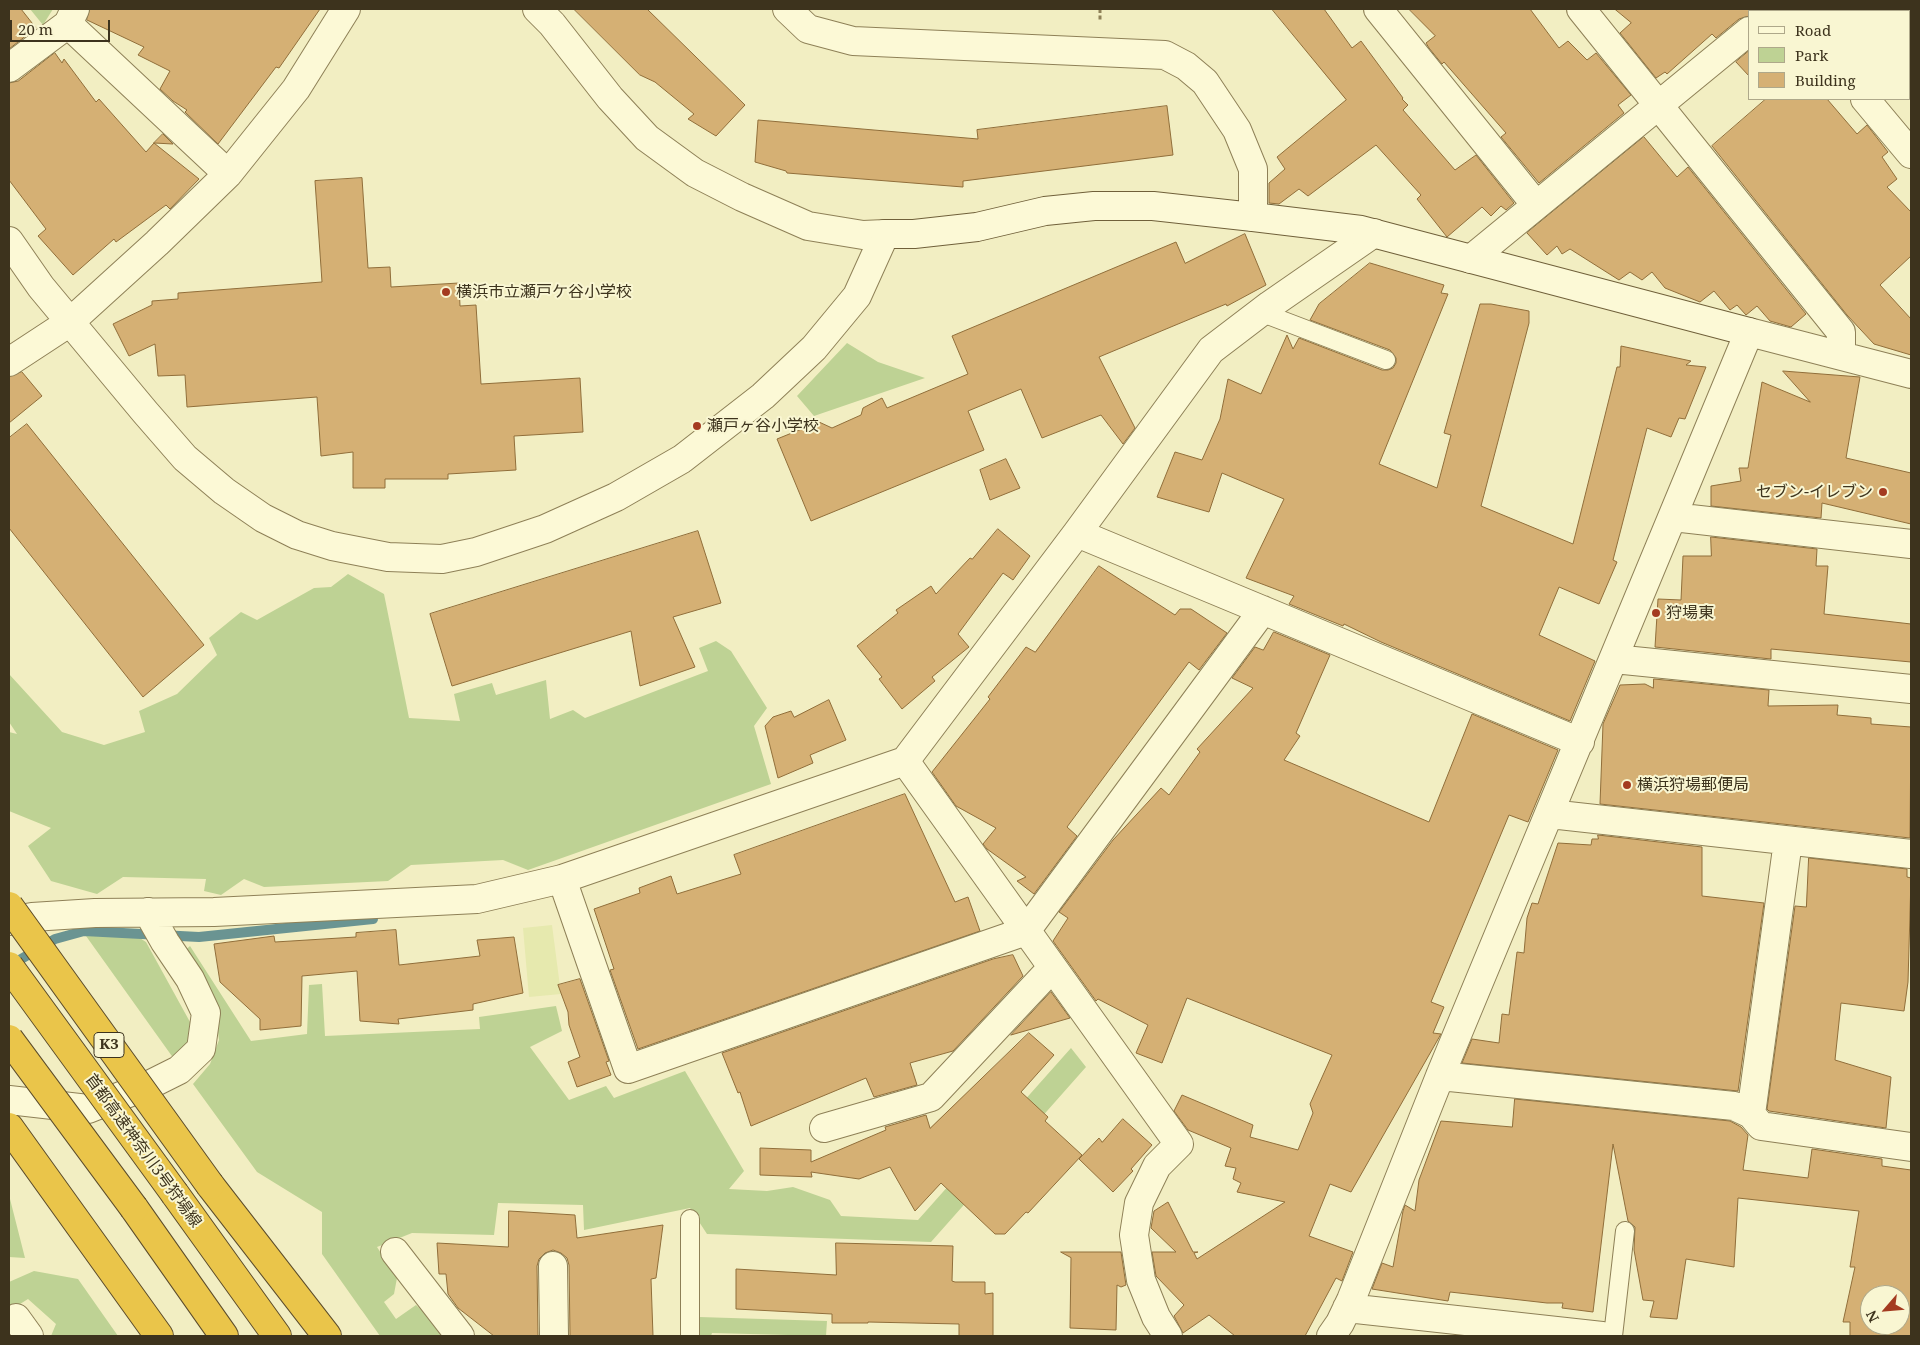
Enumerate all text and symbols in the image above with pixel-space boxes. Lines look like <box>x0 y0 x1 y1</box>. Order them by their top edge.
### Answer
scale bar <box>12 10 112 42</box>
legend <box>1748 10 1910 100</box>
text: 20 m <box>18 19 53 39</box>
text: Road <box>1795 20 1831 40</box>
text: Park <box>1795 45 1828 65</box>
text: Building <box>1795 70 1856 90</box>
place label: 横浜市立瀬戸ケ谷小学校 <box>456 282 632 302</box>
marker: 横浜市立瀬戸ケ谷小学校 <box>440 286 452 298</box>
place label: 瀬戸ヶ谷小学校 <box>707 416 819 436</box>
marker: 瀬戸ヶ谷小学校 <box>691 420 703 432</box>
place label: セブン-イレブン <box>1756 482 1873 502</box>
marker: セブン-イレブン <box>1877 486 1889 498</box>
place label: 狩場東 <box>1666 603 1714 623</box>
marker: 狩場東 <box>1650 607 1662 619</box>
place label: 横浜狩場郵便局 <box>1637 775 1749 795</box>
marker: 横浜狩場郵便局 <box>1621 779 1633 791</box>
road number: K3 <box>94 1032 124 1058</box>
street label: 首都高速神奈川3号狩場線 <box>81 1071 205 1231</box>
north arrow <box>1860 1285 1910 1335</box>
text: N <box>1861 1307 1883 1326</box>

